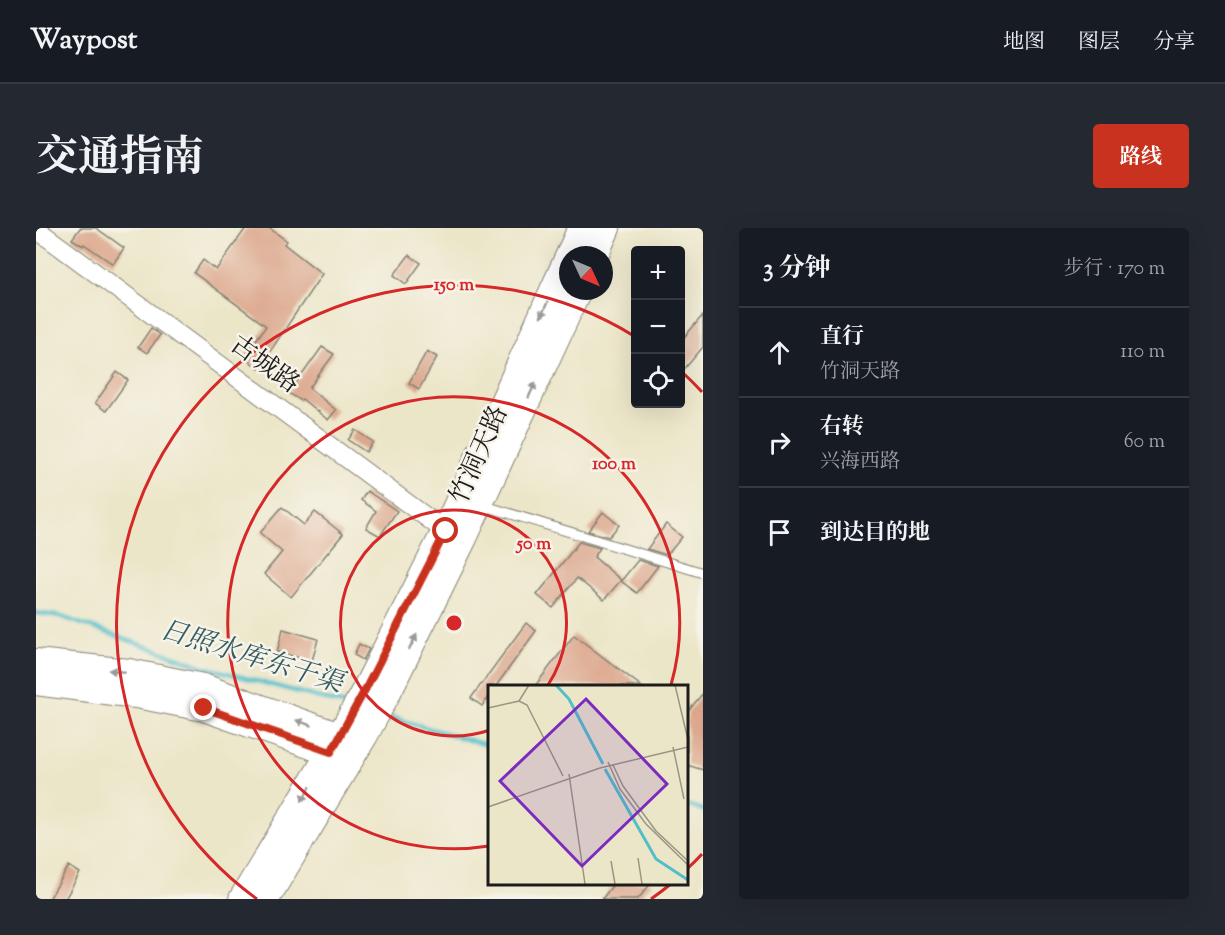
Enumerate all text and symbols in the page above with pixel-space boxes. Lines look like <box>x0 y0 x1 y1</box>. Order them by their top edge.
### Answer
text: Waypost <box>30 21 137 61</box>
text: 地图 <box>1003 28 1045 58</box>
text: 图层 <box>1078 28 1120 58</box>
text: 分享 <box>1153 28 1195 58</box>
button: 路线 <box>1093 124 1189 188</box>
text: 交通指南 <box>36 130 204 190</box>
north arrow <box>559 246 613 300</box>
map controls <box>631 246 685 408</box>
button: + <box>631 246 685 300</box>
text: 3 分钟 <box>763 251 831 288</box>
text: 步行 · 170 m <box>1064 255 1165 284</box>
text: 150 m <box>434 273 474 299</box>
button: − <box>631 300 685 354</box>
one-way arrow <box>539 302 549 320</box>
text: 直行 <box>820 322 864 354</box>
street label: 古城路 <box>222 327 306 403</box>
icon: ahead <box>763 336 796 369</box>
text: 110 m <box>1120 338 1165 367</box>
button: locate <box>631 354 685 408</box>
text: 竹洞天路 <box>820 358 900 387</box>
one-way arrow <box>528 381 537 398</box>
street label: 竹洞天路 <box>442 400 518 510</box>
text: 右转 <box>820 412 864 444</box>
icon: right <box>763 426 796 459</box>
text: 60 m <box>1124 428 1165 457</box>
text: 兴海西路 <box>820 448 900 477</box>
text: 100 m <box>592 452 636 478</box>
icon: arrive <box>763 516 796 549</box>
route start <box>432 517 458 543</box>
text: 到达目的地 <box>820 518 930 550</box>
text: 50 m <box>515 532 551 558</box>
water label: 日照水库东干渠 <box>155 612 351 705</box>
centre of rings <box>444 613 464 633</box>
one-way arrow <box>408 633 417 650</box>
one-way arrow <box>108 666 127 676</box>
inset map <box>488 685 688 884</box>
route end <box>190 694 216 720</box>
one-way arrow <box>295 718 313 728</box>
one-way arrow <box>300 786 311 802</box>

